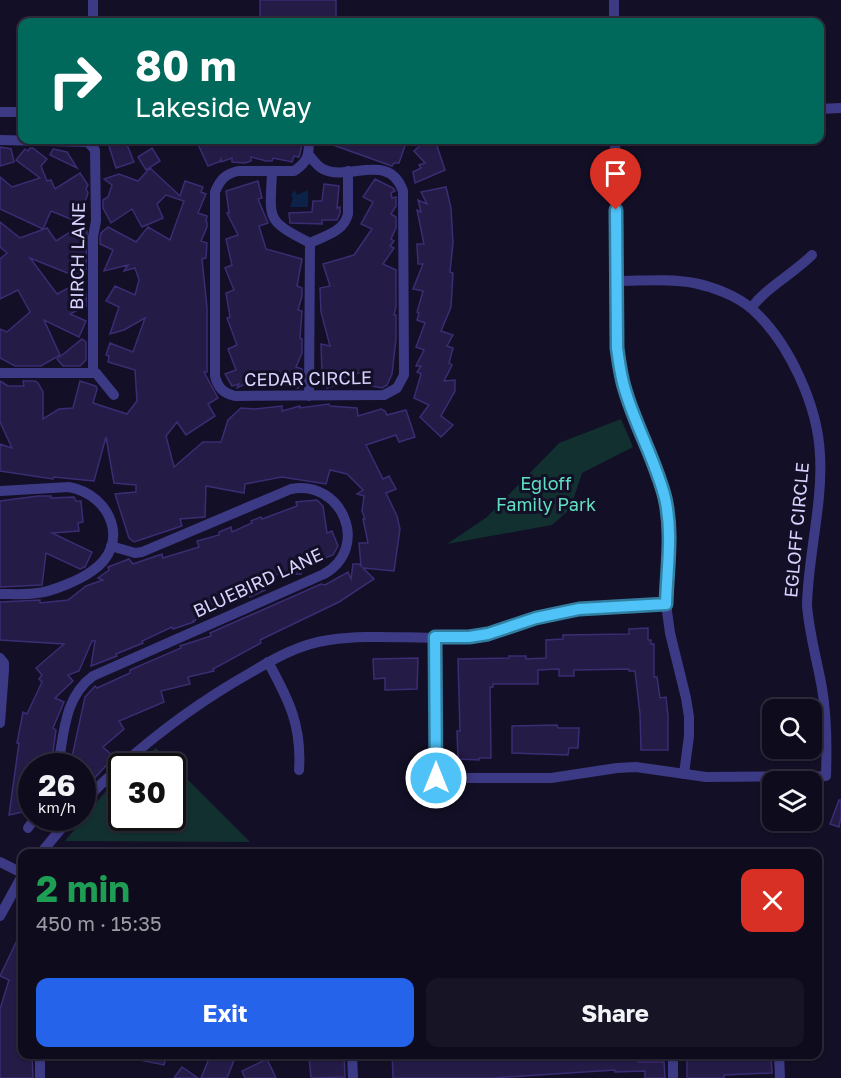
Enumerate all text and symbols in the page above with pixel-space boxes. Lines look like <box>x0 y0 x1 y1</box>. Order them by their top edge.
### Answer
text: 80 m <box>135 40 236 90</box>
icon: right <box>36 42 114 120</box>
text: Lakeside Way <box>135 91 312 123</box>
pin <box>590 148 641 210</box>
icon: arrive <box>599 157 632 190</box>
street label: BIRCH LANE <box>65 202 89 310</box>
street label: CEDAR CIRCLE <box>244 366 372 390</box>
street label: EGLOFF CIRCLE <box>779 461 813 599</box>
park label: Egloff Family Park <box>496 472 596 515</box>
street label: BLUEBIRD LANE <box>189 542 326 622</box>
map controls <box>762 699 822 831</box>
button: search <box>762 699 822 759</box>
position arrow <box>404 746 468 810</box>
speed limit sign: 30 <box>108 753 186 831</box>
text: 26 <box>38 767 76 803</box>
button: layers <box>762 771 822 831</box>
text: km/h <box>38 798 76 816</box>
text: 2 min <box>36 867 130 910</box>
button: close <box>741 869 804 932</box>
text: 450 m · 15:35 <box>36 911 162 935</box>
button: Exit <box>36 978 414 1047</box>
button: Share <box>426 978 804 1047</box>

